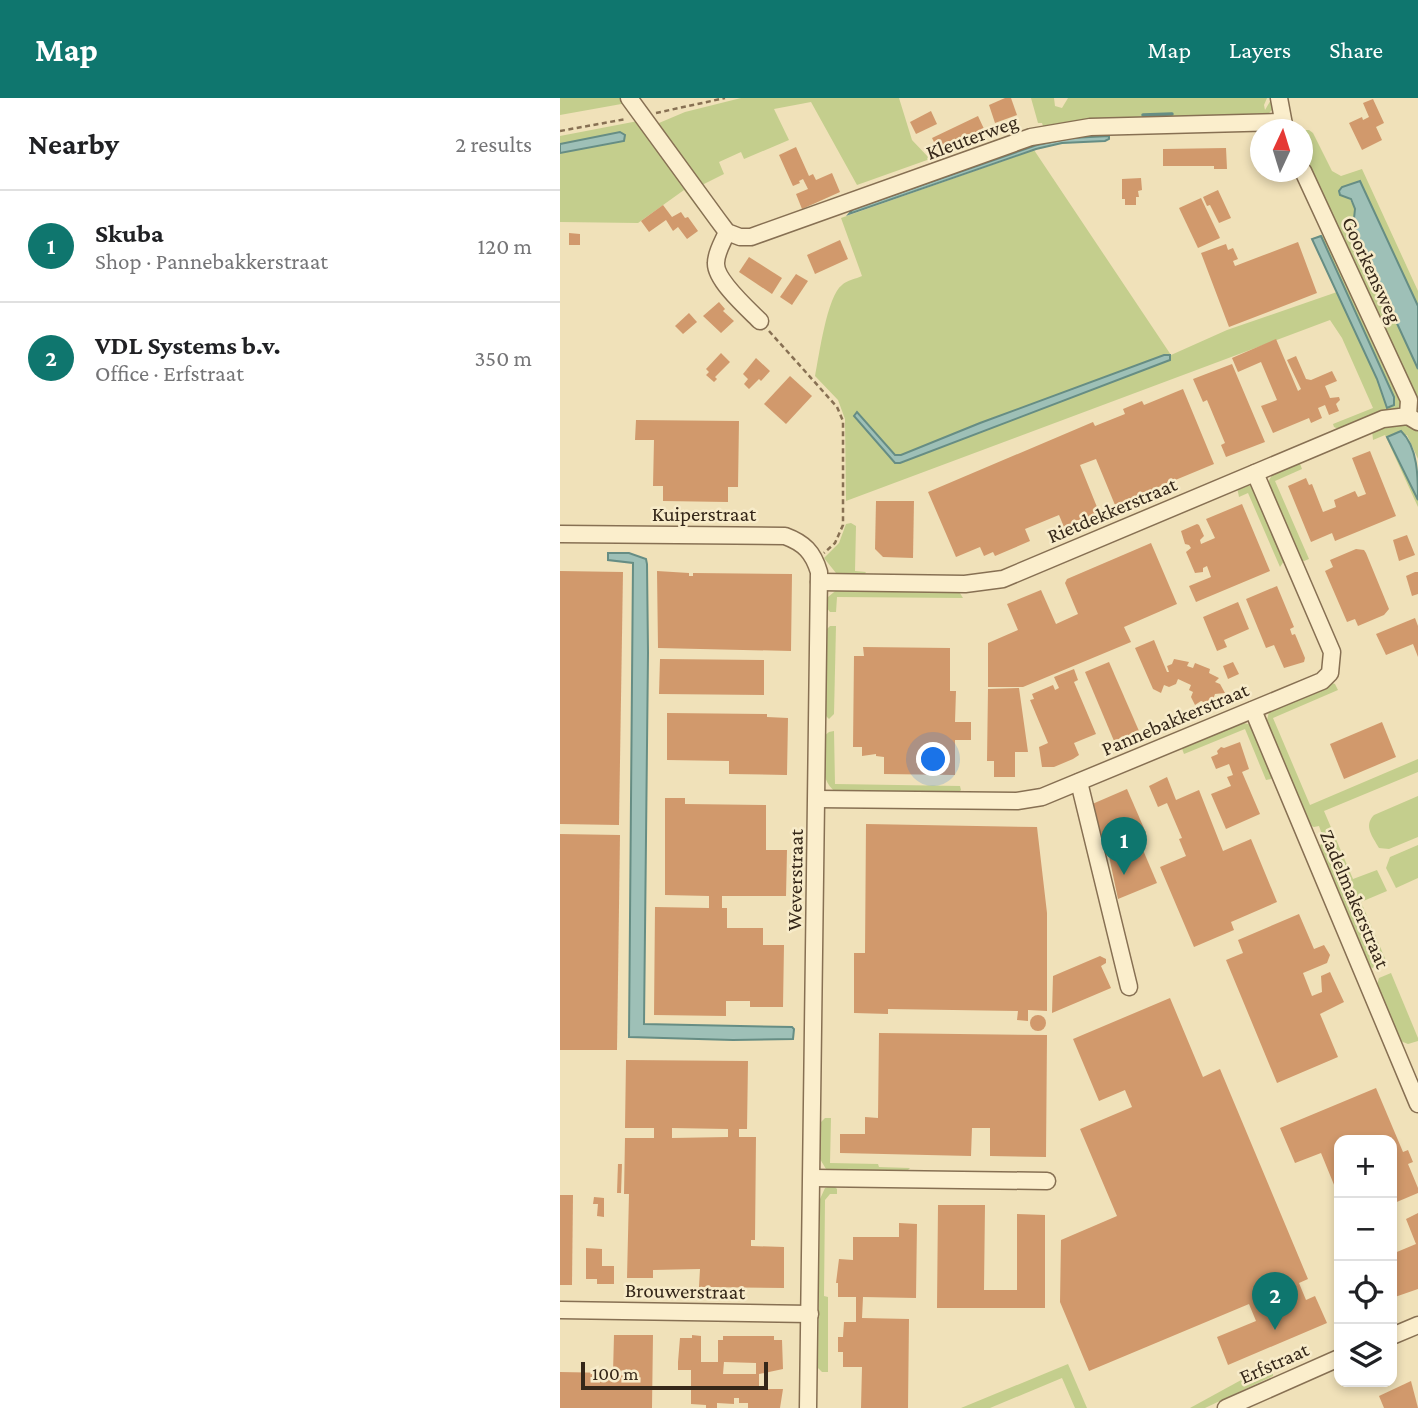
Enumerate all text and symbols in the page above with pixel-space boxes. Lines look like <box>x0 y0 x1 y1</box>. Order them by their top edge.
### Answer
text: Map <box>35 31 98 68</box>
text: Map <box>1147 36 1191 63</box>
text: Layers <box>1229 36 1291 63</box>
text: Share <box>1329 36 1383 63</box>
street label: Kleuterweg <box>923 109 1021 165</box>
north arrow <box>1250 119 1313 182</box>
text: Nearby <box>28 127 119 160</box>
text: 2 results <box>455 131 532 157</box>
street label: Goorkensweg <box>1337 213 1407 327</box>
text: Skuba <box>95 219 164 248</box>
text: 1 <box>47 233 55 259</box>
text: 120 m <box>478 233 532 259</box>
text: Shop · Pannebakkerstraat <box>95 248 328 274</box>
text: VDL Systems b.v. <box>95 331 281 360</box>
text: 2 <box>45 345 57 371</box>
text: 350 m <box>474 345 532 371</box>
text: Office · Erfstraat <box>95 360 244 386</box>
street label: Rietdekkerstraat <box>1044 471 1181 548</box>
street label: Kuiperstraat <box>652 502 757 526</box>
street label: Pannebakkerstraat <box>1098 677 1253 761</box>
your location <box>916 742 950 776</box>
pin: 1 <box>1101 817 1147 875</box>
street label: Zadelmakerstraat <box>1315 826 1395 973</box>
street label: Weverstraat <box>782 828 808 931</box>
map controls <box>1334 1135 1397 1387</box>
button: + <box>1334 1135 1397 1198</box>
button: − <box>1334 1198 1397 1261</box>
button: locate <box>1334 1261 1397 1324</box>
pin: 2 <box>1252 1272 1298 1330</box>
street label: Brouwerstraat <box>625 1278 746 1304</box>
button: layers <box>1334 1324 1397 1387</box>
street label: Erfstraat <box>1235 1337 1313 1389</box>
scale bar <box>581 1359 768 1391</box>
text: 100 m <box>592 1363 639 1384</box>

